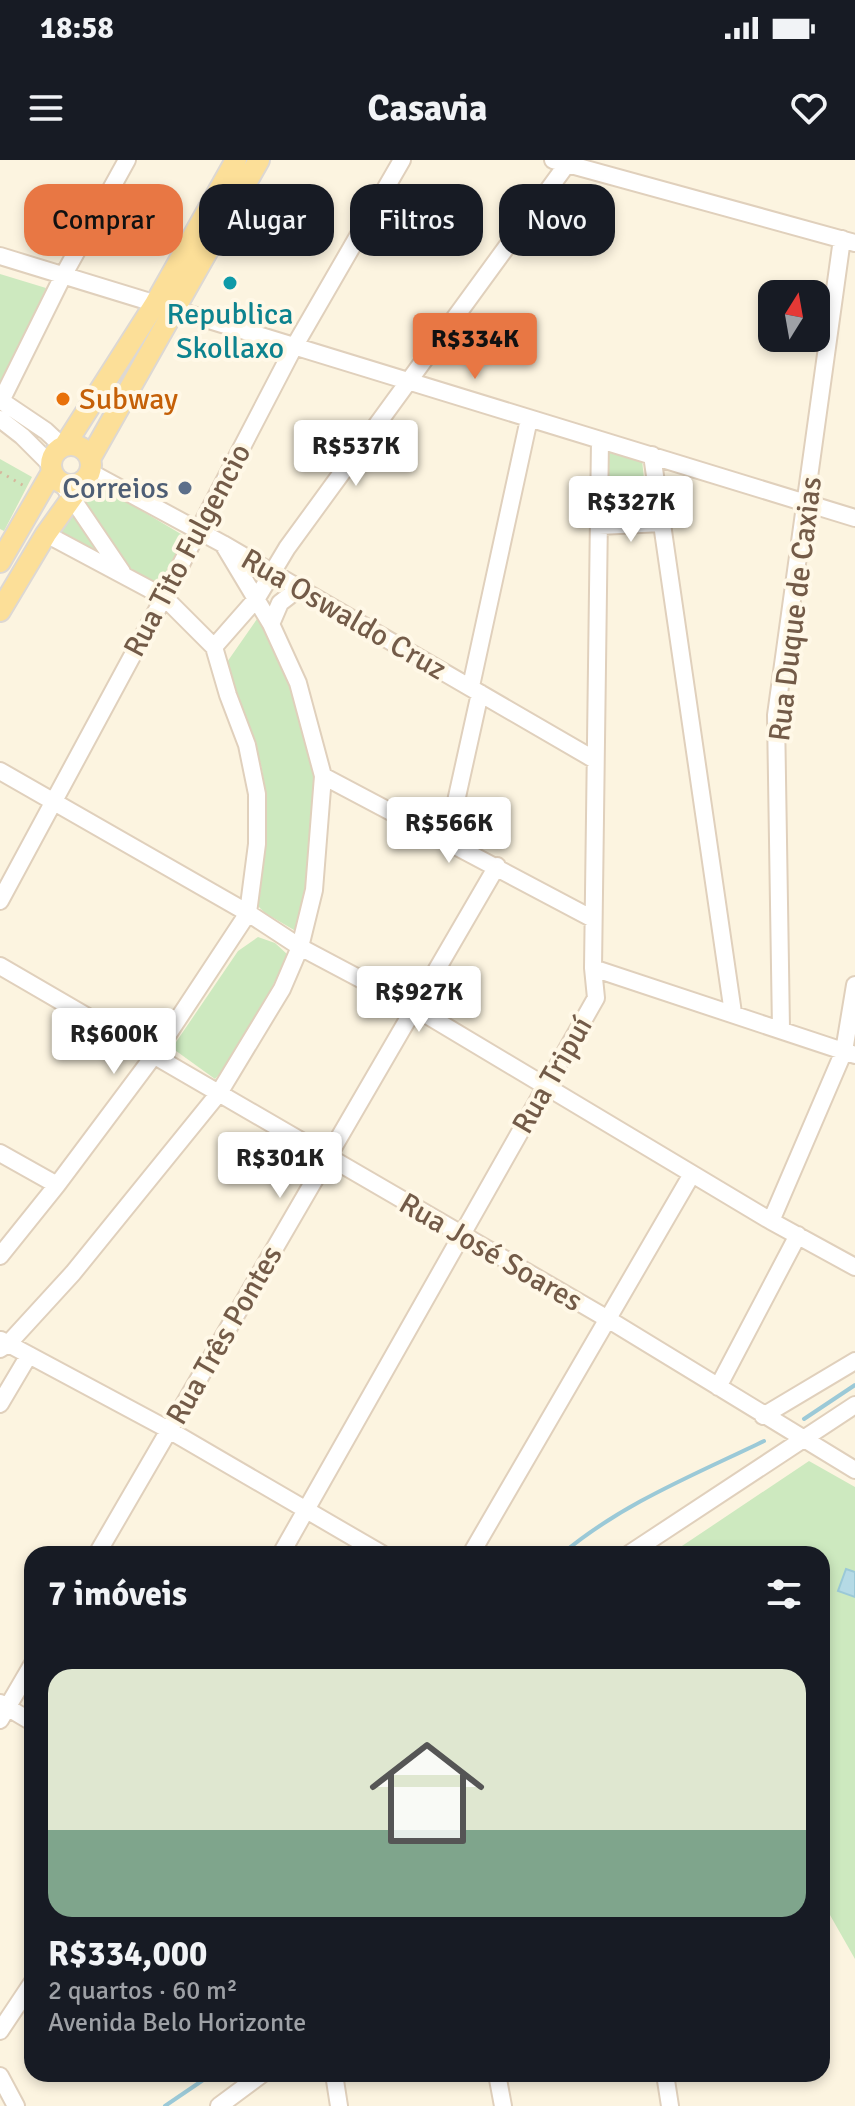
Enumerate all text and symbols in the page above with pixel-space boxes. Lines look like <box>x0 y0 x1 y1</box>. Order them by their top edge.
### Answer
text: 18:58 <box>40 10 114 47</box>
icon: menu <box>24 86 68 130</box>
text: Casavia <box>368 86 487 131</box>
icon: heart <box>787 86 831 130</box>
chip: Comprar <box>24 184 183 256</box>
chip: Alugar <box>199 184 334 256</box>
chip: Filtros <box>350 184 483 256</box>
chip: Novo <box>499 184 615 256</box>
marker: Republica Skollaxo <box>221 274 239 292</box>
north arrow <box>758 280 830 352</box>
map controls <box>758 280 830 352</box>
place label: Republica Skollaxo <box>167 296 293 367</box>
pin: R$334K <box>410 313 540 381</box>
text: R$334K <box>431 323 519 355</box>
place label: Subway <box>79 381 178 418</box>
marker: Subway <box>54 390 72 408</box>
pin: R$537K <box>291 420 421 488</box>
text: R$537K <box>312 430 400 462</box>
street label: Rua Tito Fulgencio <box>116 437 259 663</box>
place label: Correios <box>62 470 169 507</box>
street label: Rua Duque de Caxias <box>761 475 830 743</box>
pin: R$327K <box>566 476 696 544</box>
marker: Correios <box>176 479 194 497</box>
text: R$327K <box>587 486 675 518</box>
street label: Rua Oswaldo Cruz <box>235 541 453 688</box>
pin: R$566K <box>384 797 514 865</box>
text: R$566K <box>405 807 493 839</box>
pin: R$927K <box>354 966 484 1034</box>
text: R$927K <box>375 976 463 1008</box>
pin: R$600K <box>49 1008 179 1076</box>
street label: Rua Tripuí <box>504 1010 601 1140</box>
text: R$600K <box>70 1018 158 1050</box>
pin: R$301K <box>215 1132 345 1200</box>
text: R$301K <box>236 1142 324 1174</box>
street label: Rua José Soares <box>393 1185 589 1320</box>
street label: Rua Três Pontes <box>158 1239 291 1431</box>
icon: filters <box>762 1572 806 1616</box>
text: 7 imóveis <box>48 1573 187 1615</box>
icon: home <box>355 1721 499 1865</box>
text: R$334,000 <box>48 1933 207 1975</box>
text: 2 quartos · 60 m² <box>48 1975 238 2007</box>
text: Avenida Belo Horizonte <box>48 2007 306 2039</box>

